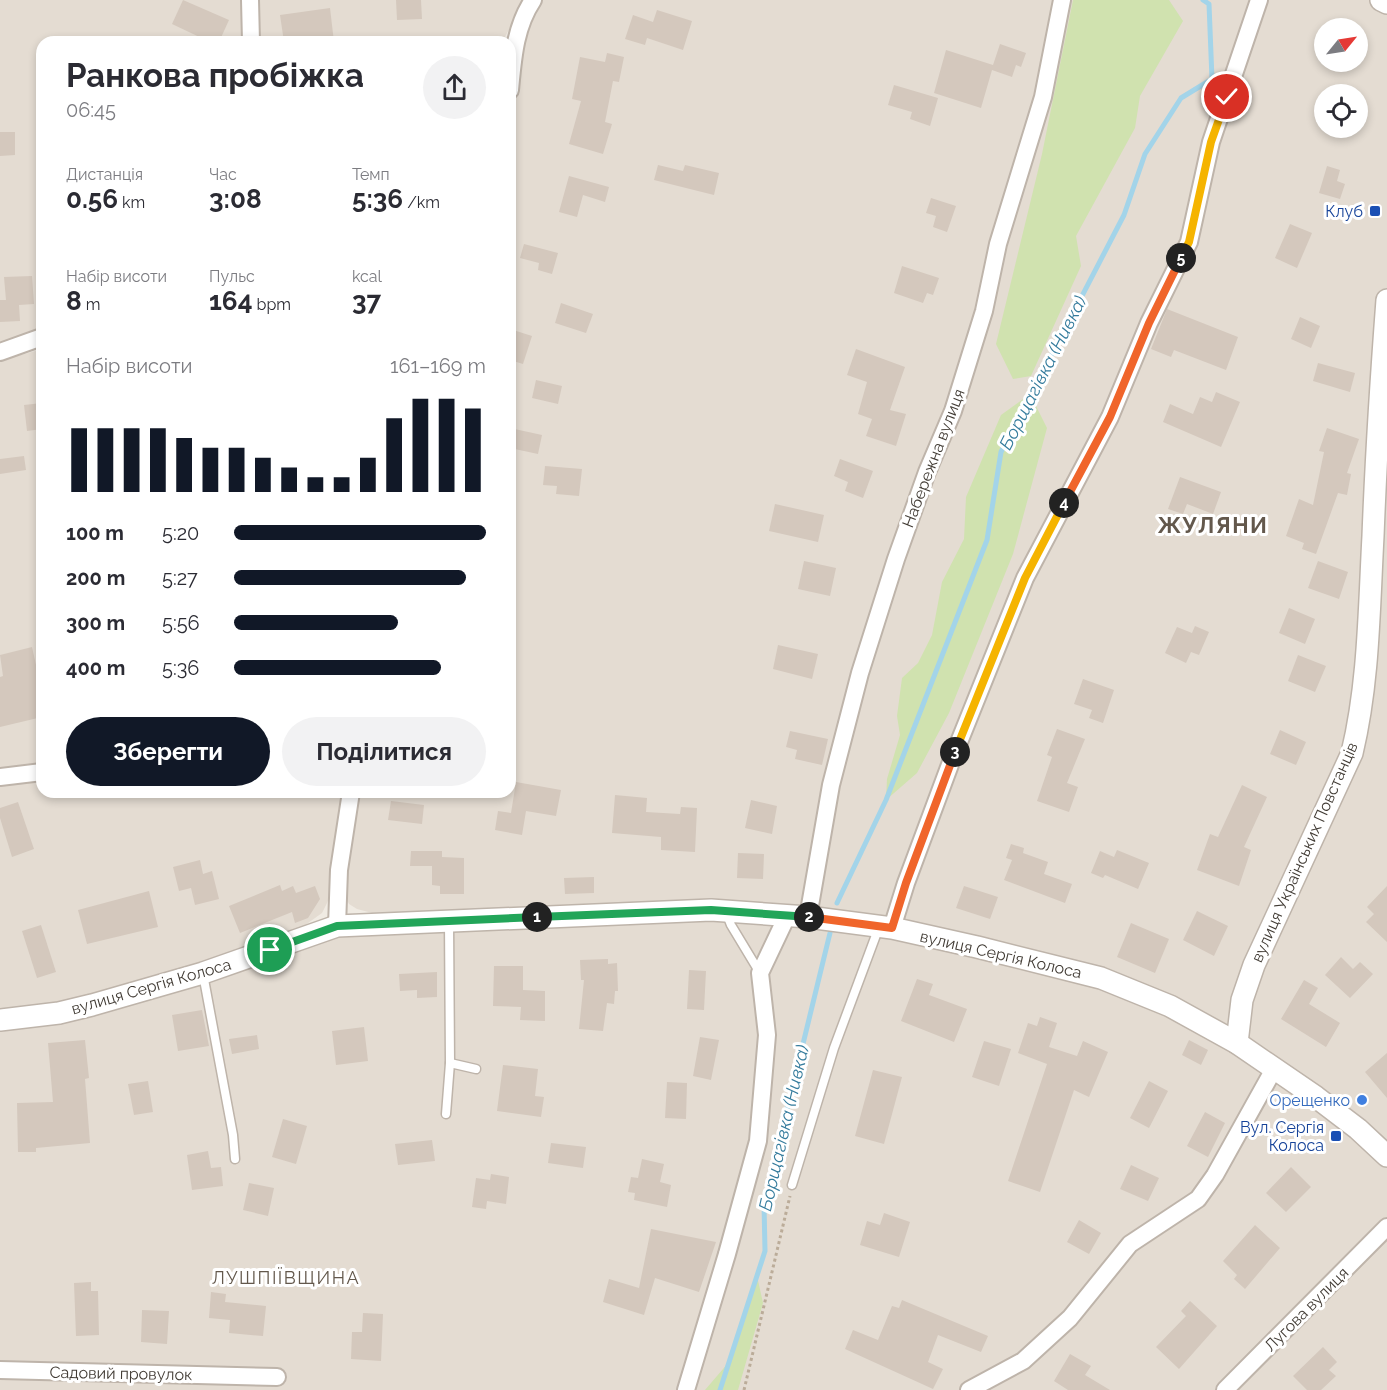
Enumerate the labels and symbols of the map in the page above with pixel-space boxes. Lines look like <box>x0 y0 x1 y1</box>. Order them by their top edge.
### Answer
north arrow <box>1314 18 1368 72</box>
pin <box>1201 71 1252 122</box>
place label: Клуб <box>1325 202 1363 221</box>
marker: Клуб <box>1368 204 1382 218</box>
pin: 5 <box>1166 243 1196 273</box>
water label: Борщагівка (Нивка) <box>995 292 1091 453</box>
street label: Набережна вулиця <box>898 386 969 530</box>
pin: 4 <box>1049 488 1079 518</box>
district label: ЖУЛЯНИ <box>1158 512 1269 538</box>
pin: 3 <box>940 737 970 767</box>
street label: вулиця Українських Повстанців <box>1247 739 1362 965</box>
pin: 1 <box>522 902 552 932</box>
pin: 2 <box>794 902 824 932</box>
pin <box>244 924 295 975</box>
street label: вулиця Сергія Колоса <box>918 927 1084 982</box>
street label: вулиця Сергія Колоса <box>69 955 233 1018</box>
water label: Борщагівка (Нивка) <box>754 1043 813 1213</box>
place label: Орещенко <box>1269 1091 1350 1110</box>
marker: Орещенко <box>1355 1093 1369 1107</box>
place label: Вул. Сергія Колоса <box>1240 1118 1324 1155</box>
marker: Вул. Сергія Колоса <box>1329 1129 1343 1143</box>
street label: Лугова вулиця <box>1260 1263 1352 1355</box>
district label: ЛУШПІЇВЩИНА <box>212 1267 360 1288</box>
street label: Садовий провулок <box>49 1363 193 1384</box>

